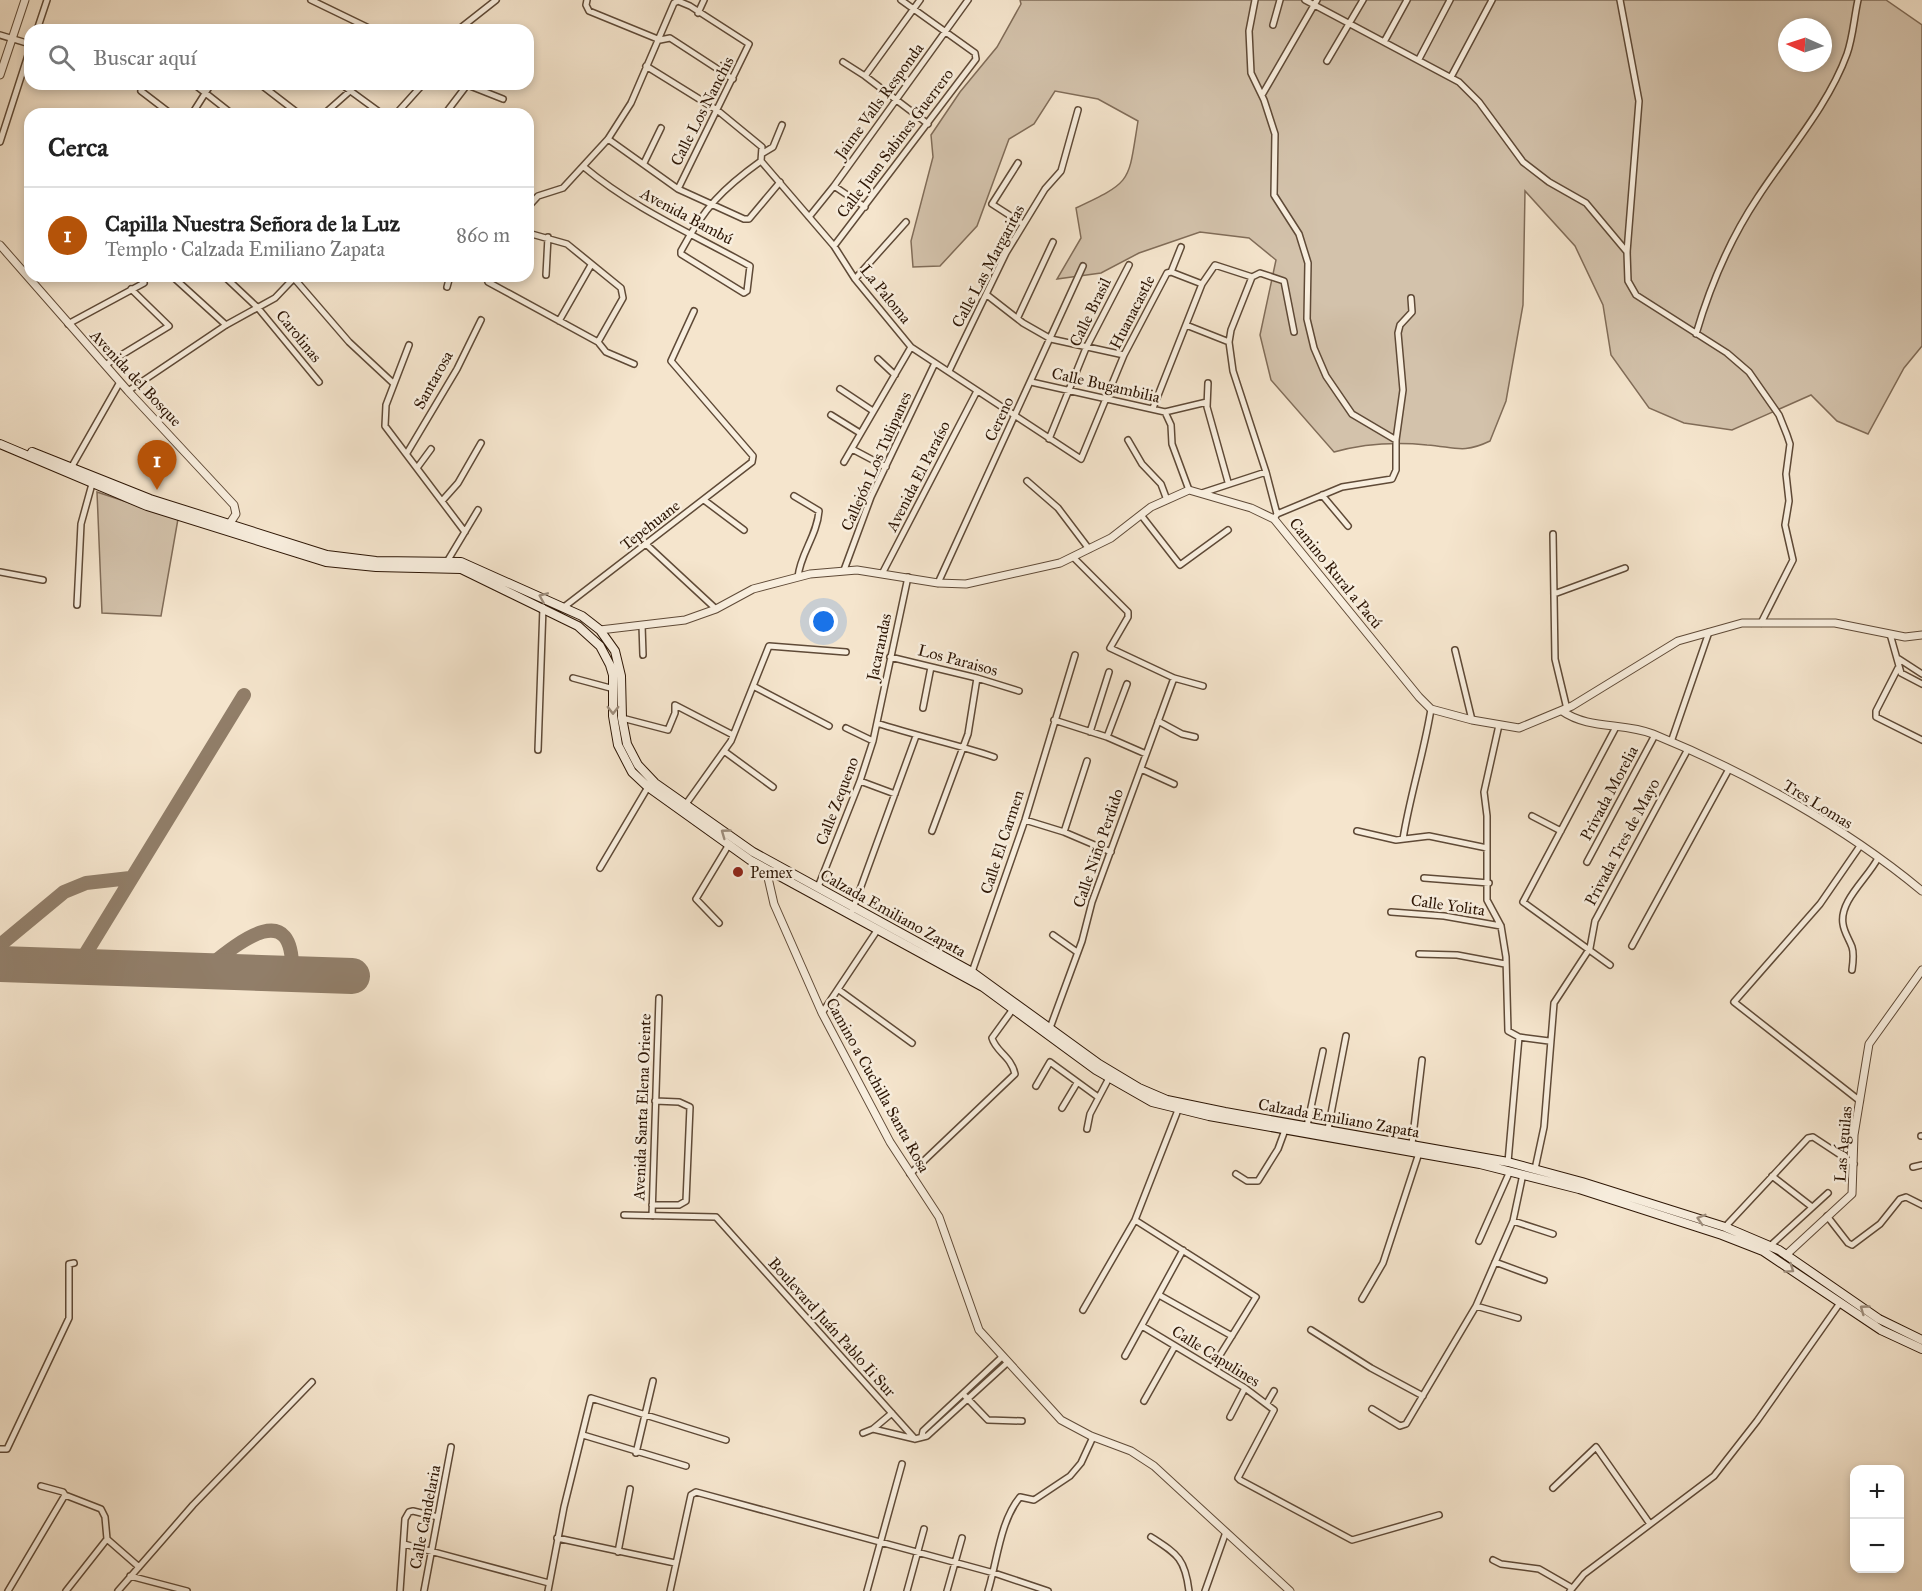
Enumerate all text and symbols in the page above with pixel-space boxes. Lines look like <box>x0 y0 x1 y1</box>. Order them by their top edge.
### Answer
north arrow <box>1778 18 1832 72</box>
search box <box>24 24 534 90</box>
street label: Jaime Valls Responda <box>829 39 928 165</box>
icon: search <box>45 41 78 74</box>
text: Buscar aquí <box>93 44 196 71</box>
street label: Calle Los Nanchis <box>666 53 738 169</box>
street label: Calle Juan Sabines Guerrero <box>833 65 958 222</box>
text: Cerca <box>48 131 108 163</box>
street label: Avenida Bambú <box>636 183 737 249</box>
street label: Calle Las Margaritas <box>948 201 1029 331</box>
text: Capilla Nuestra Señora de la Luz <box>105 210 400 237</box>
text: 1 <box>64 223 71 247</box>
text: 860 m <box>456 223 510 247</box>
text: Templo · Calzada Emiliano Zapata <box>105 237 385 261</box>
street label: La Paloma <box>857 261 916 327</box>
street label: Huanacastle <box>1105 272 1159 352</box>
street label: Calle Brasil <box>1065 274 1115 350</box>
street label: Carolinas <box>272 306 326 366</box>
street label: Avenida del Bosque <box>85 325 186 431</box>
street label: Santarosa <box>409 347 457 412</box>
street label: Calle Bugambilia <box>1050 363 1162 408</box>
street label: Callejón Los Tulipanes <box>837 388 915 534</box>
street label: Cereno <box>980 394 1018 444</box>
street label: Avenida El Paraíso <box>881 418 954 535</box>
pin: 1 <box>138 440 176 490</box>
street label: Tepehuane <box>616 496 684 554</box>
street label: Camino Rural a Pacú <box>1285 514 1387 633</box>
one-way arrow <box>538 593 549 605</box>
your location <box>809 607 838 636</box>
street label: Jacarandas <box>862 611 896 685</box>
street label: Los Paraisos <box>916 640 1000 680</box>
one-way arrow <box>607 706 619 715</box>
street label: Privada Morelia <box>1576 742 1642 844</box>
street label: Calle Zequeno <box>812 754 863 848</box>
street label: Privada Tres de Mayo <box>1580 775 1664 909</box>
street label: Tres Lomas <box>1780 775 1856 833</box>
street label: Calle Niño Perdido <box>1069 786 1127 910</box>
street label: Calle El Carmen <box>976 787 1028 896</box>
one-way arrow <box>720 829 731 840</box>
place label: Pemex <box>750 863 793 882</box>
marker: Pemex <box>731 865 745 879</box>
street label: Calzada Emiliano Zapata <box>817 865 969 961</box>
street label: Calle Yolita <box>1410 890 1487 920</box>
street label: Camino a Cuchilla Santa Rosa <box>822 994 934 1176</box>
street label: Avenida Santa Elena Oriente <box>629 1013 655 1202</box>
street label: Calzada Emiliano Zapata <box>1257 1094 1421 1142</box>
street label: Las Águilas <box>1829 1105 1857 1183</box>
one-way arrow <box>1696 1214 1707 1226</box>
street label: Boulevard Juán Pablo Ii Sur <box>764 1253 900 1401</box>
one-way arrow <box>1784 1262 1795 1273</box>
one-way arrow <box>1860 1305 1871 1316</box>
street label: Calle Capulines <box>1168 1321 1264 1391</box>
street label: Calle Candelaria <box>406 1463 444 1571</box>
map controls <box>1850 1465 1904 1573</box>
button: + <box>1850 1465 1904 1519</box>
button: − <box>1850 1519 1904 1573</box>

